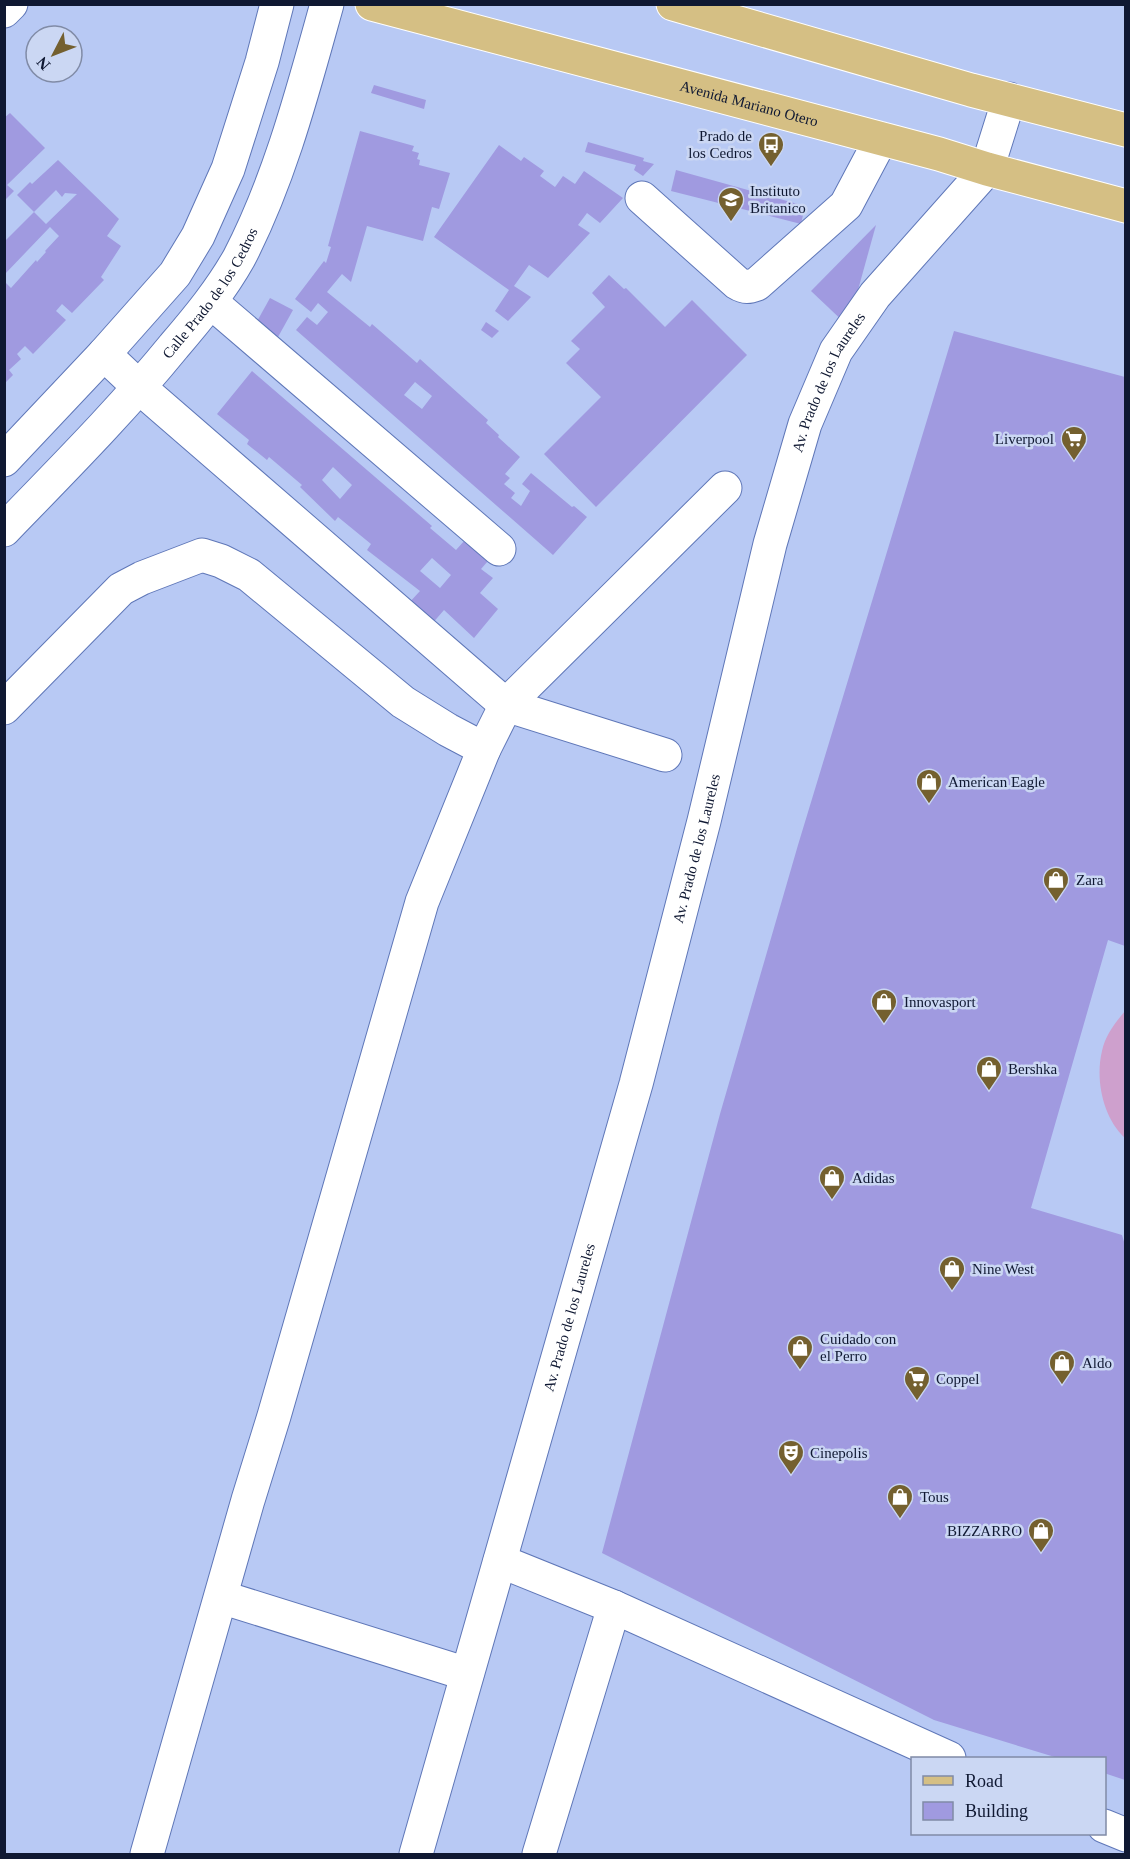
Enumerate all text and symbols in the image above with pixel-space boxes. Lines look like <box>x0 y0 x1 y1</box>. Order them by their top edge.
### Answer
north arrow <box>24 24 84 84</box>
text: N <box>33 53 53 74</box>
street label: Avenida Mariano Otero <box>678 78 820 130</box>
place label: Prado de los Cedros <box>688 128 752 161</box>
bus stop icon: Prado de los Cedros <box>756 130 786 168</box>
place label: Instituto Britanico <box>750 183 806 216</box>
school or university icon: Instituto Britanico <box>716 185 746 223</box>
street label: Calle Prado de los Cedros <box>159 225 261 362</box>
street label: Av. Prado de los Laureles <box>789 309 868 454</box>
supermarket icon: Liverpool <box>1059 424 1089 462</box>
place label: Liverpool <box>995 431 1054 447</box>
shop icon: American Eagle <box>914 767 944 805</box>
street label: Av. Prado de los Laureles <box>670 772 723 925</box>
place label: American Eagle <box>948 774 1045 790</box>
shop icon: Zara <box>1041 865 1071 903</box>
place label: Zara <box>1076 872 1104 888</box>
shop icon: Innovasport <box>869 987 899 1025</box>
place label: Innovasport <box>904 994 976 1010</box>
shop icon: Bershka <box>974 1054 1004 1092</box>
place label: Bershka <box>1008 1061 1057 1077</box>
shop icon: Adidas <box>817 1163 847 1201</box>
place label: Adidas <box>852 1170 895 1186</box>
street label: Av. Prado de los Laureles <box>541 1241 598 1393</box>
shop icon: Nine West <box>937 1254 967 1292</box>
place label: Nine West <box>972 1261 1035 1277</box>
place label: Cuidado con el Perro <box>820 1331 897 1364</box>
shop icon: Cuidado con el Perro <box>785 1333 815 1371</box>
shop icon: Aldo <box>1047 1348 1077 1386</box>
place label: Aldo <box>1082 1355 1112 1371</box>
supermarket icon: Coppel <box>902 1364 932 1402</box>
place label: Coppel <box>936 1371 979 1387</box>
theatre icon: Cinepolis <box>776 1438 806 1476</box>
place label: Cinepolis <box>810 1445 868 1461</box>
shop icon: Tous <box>885 1482 915 1520</box>
place label: Tous <box>920 1489 949 1505</box>
shop icon: BIZZARRO <box>1026 1516 1056 1554</box>
place label: BIZZARRO <box>947 1523 1022 1539</box>
legend <box>911 1757 1106 1835</box>
text: Road <box>965 1771 1003 1791</box>
text: Building <box>965 1801 1028 1821</box>

